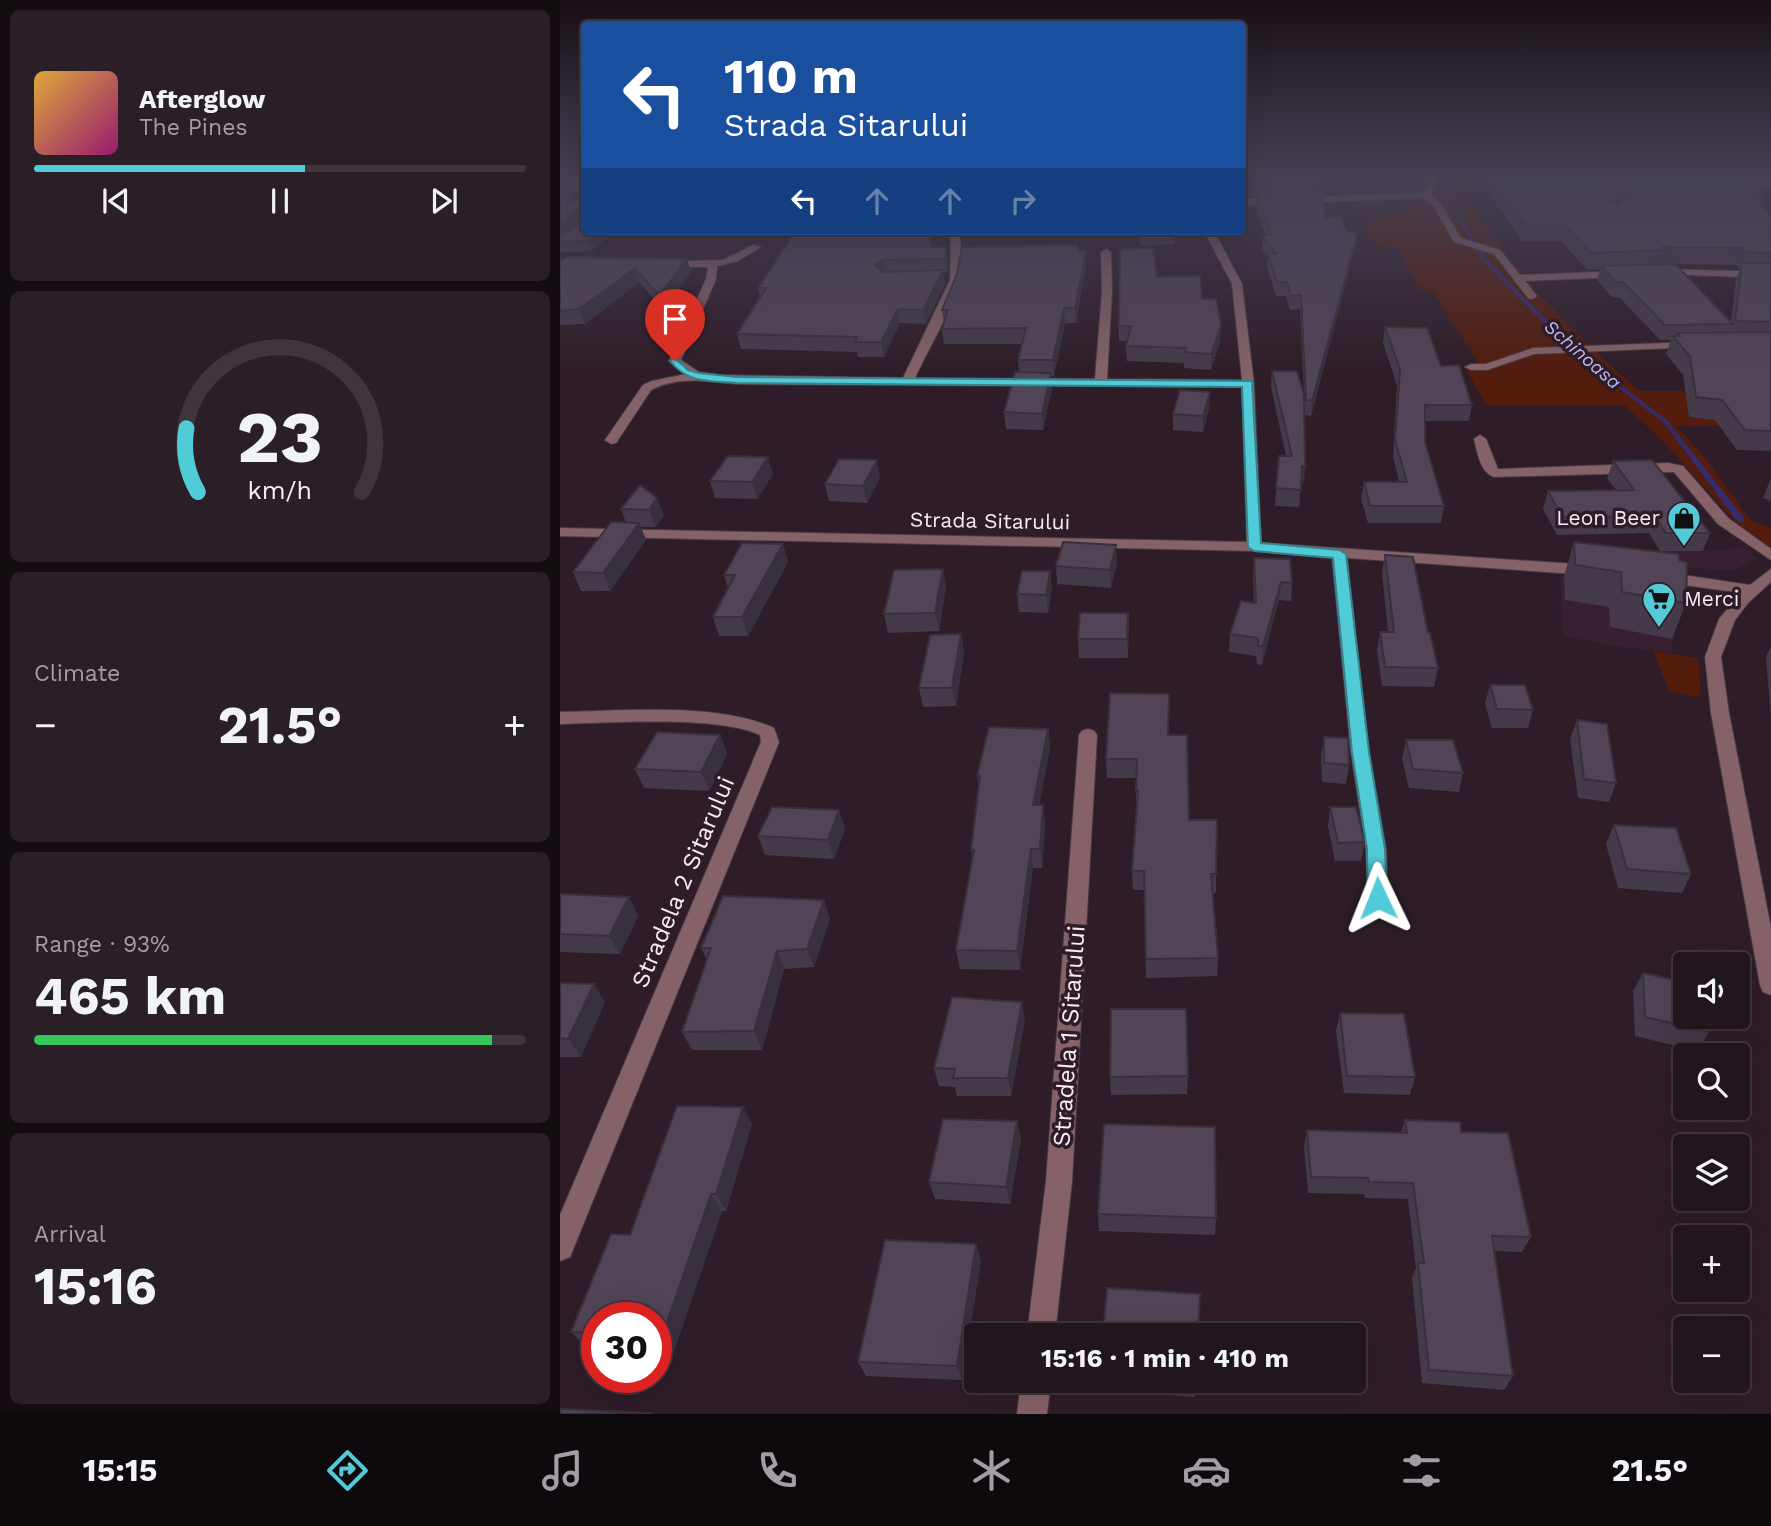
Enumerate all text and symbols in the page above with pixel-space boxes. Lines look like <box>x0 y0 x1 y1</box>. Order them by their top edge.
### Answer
text: 110 m <box>724 47 858 105</box>
icon: left <box>609 49 700 140</box>
text: Afterglow <box>139 84 265 114</box>
text: Strada Sitarului <box>724 106 968 144</box>
text: The Pines <box>139 114 248 141</box>
icon: previous <box>97 182 135 220</box>
icon: pause <box>261 182 299 220</box>
icon: next <box>425 182 463 220</box>
icon: left <box>785 182 823 220</box>
icon: ahead <box>858 182 896 220</box>
icon: ahead <box>931 182 969 220</box>
icon: right <box>1004 182 1042 220</box>
pin <box>645 289 705 361</box>
icon: arrive <box>656 300 694 338</box>
water label: Schinoasa <box>1540 315 1626 394</box>
text: 23 <box>237 395 323 481</box>
text: km/h <box>248 476 312 505</box>
shop icon: Leon Beer <box>1665 499 1703 548</box>
place label: Leon Beer <box>1556 505 1660 530</box>
street label: Strada Sitarului <box>910 507 1070 534</box>
supermarket icon: Merci <box>1640 580 1678 629</box>
place label: Merci <box>1684 586 1739 611</box>
text: Climate <box>34 660 120 687</box>
text: 21.5° <box>218 695 342 756</box>
text: − <box>34 703 57 747</box>
text: + <box>503 703 526 747</box>
street label: Stradela 2 Sitarului <box>626 772 740 992</box>
position arrow <box>1341 861 1415 935</box>
street label: Stradela 1 Sitarului <box>1047 925 1091 1147</box>
text: Range · 93% <box>34 931 170 958</box>
map controls <box>1673 952 1750 1393</box>
button: sound <box>1673 952 1750 1029</box>
text: 465 km <box>34 966 226 1027</box>
button: search <box>1673 1043 1750 1120</box>
button: layers <box>1673 1134 1750 1211</box>
text: Arrival <box>34 1221 106 1248</box>
button: + <box>1673 1225 1750 1302</box>
text: 15:16 <box>34 1256 157 1317</box>
speed limit sign: 30 <box>581 1302 672 1393</box>
button: − <box>1673 1316 1750 1393</box>
text: 15:16 · 1 min · 410 m <box>1041 1343 1289 1373</box>
icon: directions <box>323 1446 372 1495</box>
icon: music <box>538 1446 587 1495</box>
icon: phone <box>753 1446 802 1495</box>
icon: climate <box>967 1446 1016 1495</box>
icon: car <box>1182 1446 1231 1495</box>
icon: filters <box>1397 1446 1446 1495</box>
text: 15:15 <box>83 1451 157 1489</box>
text: 21.5° <box>1611 1451 1688 1489</box>

